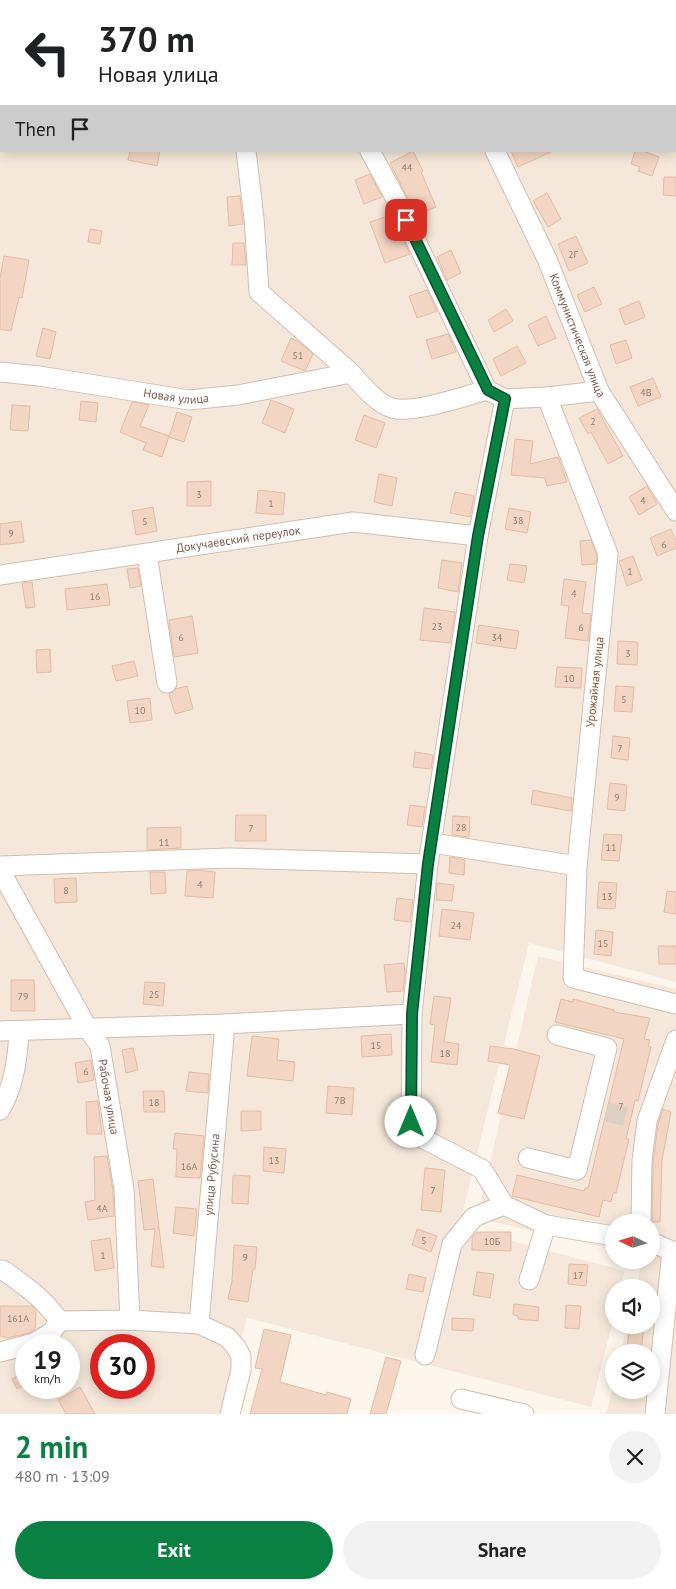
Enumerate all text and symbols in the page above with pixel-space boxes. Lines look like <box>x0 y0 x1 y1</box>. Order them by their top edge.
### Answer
text: 370 m <box>98 16 195 62</box>
icon: left <box>15 20 80 85</box>
text: Новая улица <box>98 60 219 88</box>
icon: arrive <box>66 115 94 143</box>
text: Then <box>15 117 56 141</box>
house number: 44 <box>402 161 413 174</box>
pin <box>385 199 427 241</box>
icon: arrive <box>392 206 420 234</box>
house number: 2Г <box>568 248 579 261</box>
street label: Коммунистическая улица <box>546 271 609 400</box>
house number: 51 <box>293 349 303 362</box>
street label: Новая улица <box>142 385 210 407</box>
house number: 4В <box>640 386 652 399</box>
house number: 2 <box>590 415 596 428</box>
house number: 3 <box>196 488 202 501</box>
house number: 4 <box>640 494 646 507</box>
house number: 1 <box>268 497 274 510</box>
house number: 38 <box>513 514 523 527</box>
house number: 5 <box>142 515 148 528</box>
street label: Докучаевский переулок <box>175 522 302 555</box>
house number: 9 <box>8 527 14 540</box>
house number: 6 <box>661 538 667 551</box>
house number: 1 <box>627 565 633 578</box>
house number: 4 <box>571 587 577 600</box>
house number: 16 <box>90 590 100 603</box>
house number: 23 <box>432 620 442 633</box>
house number: 6 <box>578 621 584 634</box>
house number: 6 <box>178 631 184 644</box>
house number: 34 <box>492 631 503 644</box>
street label: Урожайная улица <box>582 636 607 728</box>
house number: 3 <box>625 647 631 660</box>
house number: 10 <box>564 672 575 685</box>
house number: 5 <box>621 693 627 706</box>
house number: 10 <box>135 704 146 717</box>
house number: 7 <box>617 742 623 755</box>
house number: 9 <box>614 791 620 804</box>
house number: 28 <box>456 821 466 834</box>
house number: 7 <box>248 822 254 835</box>
house number: 11 <box>159 836 169 849</box>
house number: 11 <box>606 841 616 854</box>
house number: 4 <box>197 878 203 891</box>
house number: 8 <box>63 884 69 897</box>
house number: 13 <box>602 890 612 903</box>
house number: 24 <box>451 919 462 932</box>
house number: 15 <box>598 937 608 950</box>
house number: 25 <box>149 988 159 1001</box>
house number: 79 <box>18 990 28 1003</box>
house number: 15 <box>371 1039 381 1052</box>
house number: 18 <box>440 1047 450 1060</box>
street label: Рабочая улица <box>95 1058 123 1136</box>
house number: 6 <box>83 1065 89 1078</box>
house number: 7В <box>334 1094 346 1107</box>
position arrow <box>384 1095 436 1147</box>
house number: 18 <box>149 1096 159 1109</box>
house number: 7 <box>618 1100 624 1113</box>
street label: улица Рубусина <box>200 1133 222 1216</box>
house number: 13 <box>269 1154 279 1167</box>
house number: 16А <box>181 1160 198 1173</box>
house number: 7 <box>430 1184 436 1197</box>
house number: 4А <box>96 1202 108 1215</box>
north arrow <box>605 1214 660 1269</box>
map controls <box>605 1214 660 1399</box>
house number: 5 <box>421 1234 427 1247</box>
house number: 10Б <box>484 1235 501 1248</box>
house number: 1 <box>100 1249 106 1262</box>
house number: 9 <box>242 1251 248 1264</box>
house number: 17 <box>573 1269 583 1282</box>
button: sound <box>605 1279 660 1334</box>
house number: 161А <box>7 1312 29 1325</box>
speed limit sign: 30 <box>90 1334 155 1399</box>
text: 19 <box>33 1344 62 1376</box>
button: layers <box>605 1344 660 1399</box>
text: km/h <box>34 1371 61 1386</box>
text: 2 min <box>15 1427 88 1466</box>
button: close <box>609 1431 661 1483</box>
text: 480 m · 13:09 <box>15 1466 110 1486</box>
button: Exit <box>15 1521 333 1579</box>
button: Share <box>343 1521 661 1579</box>

